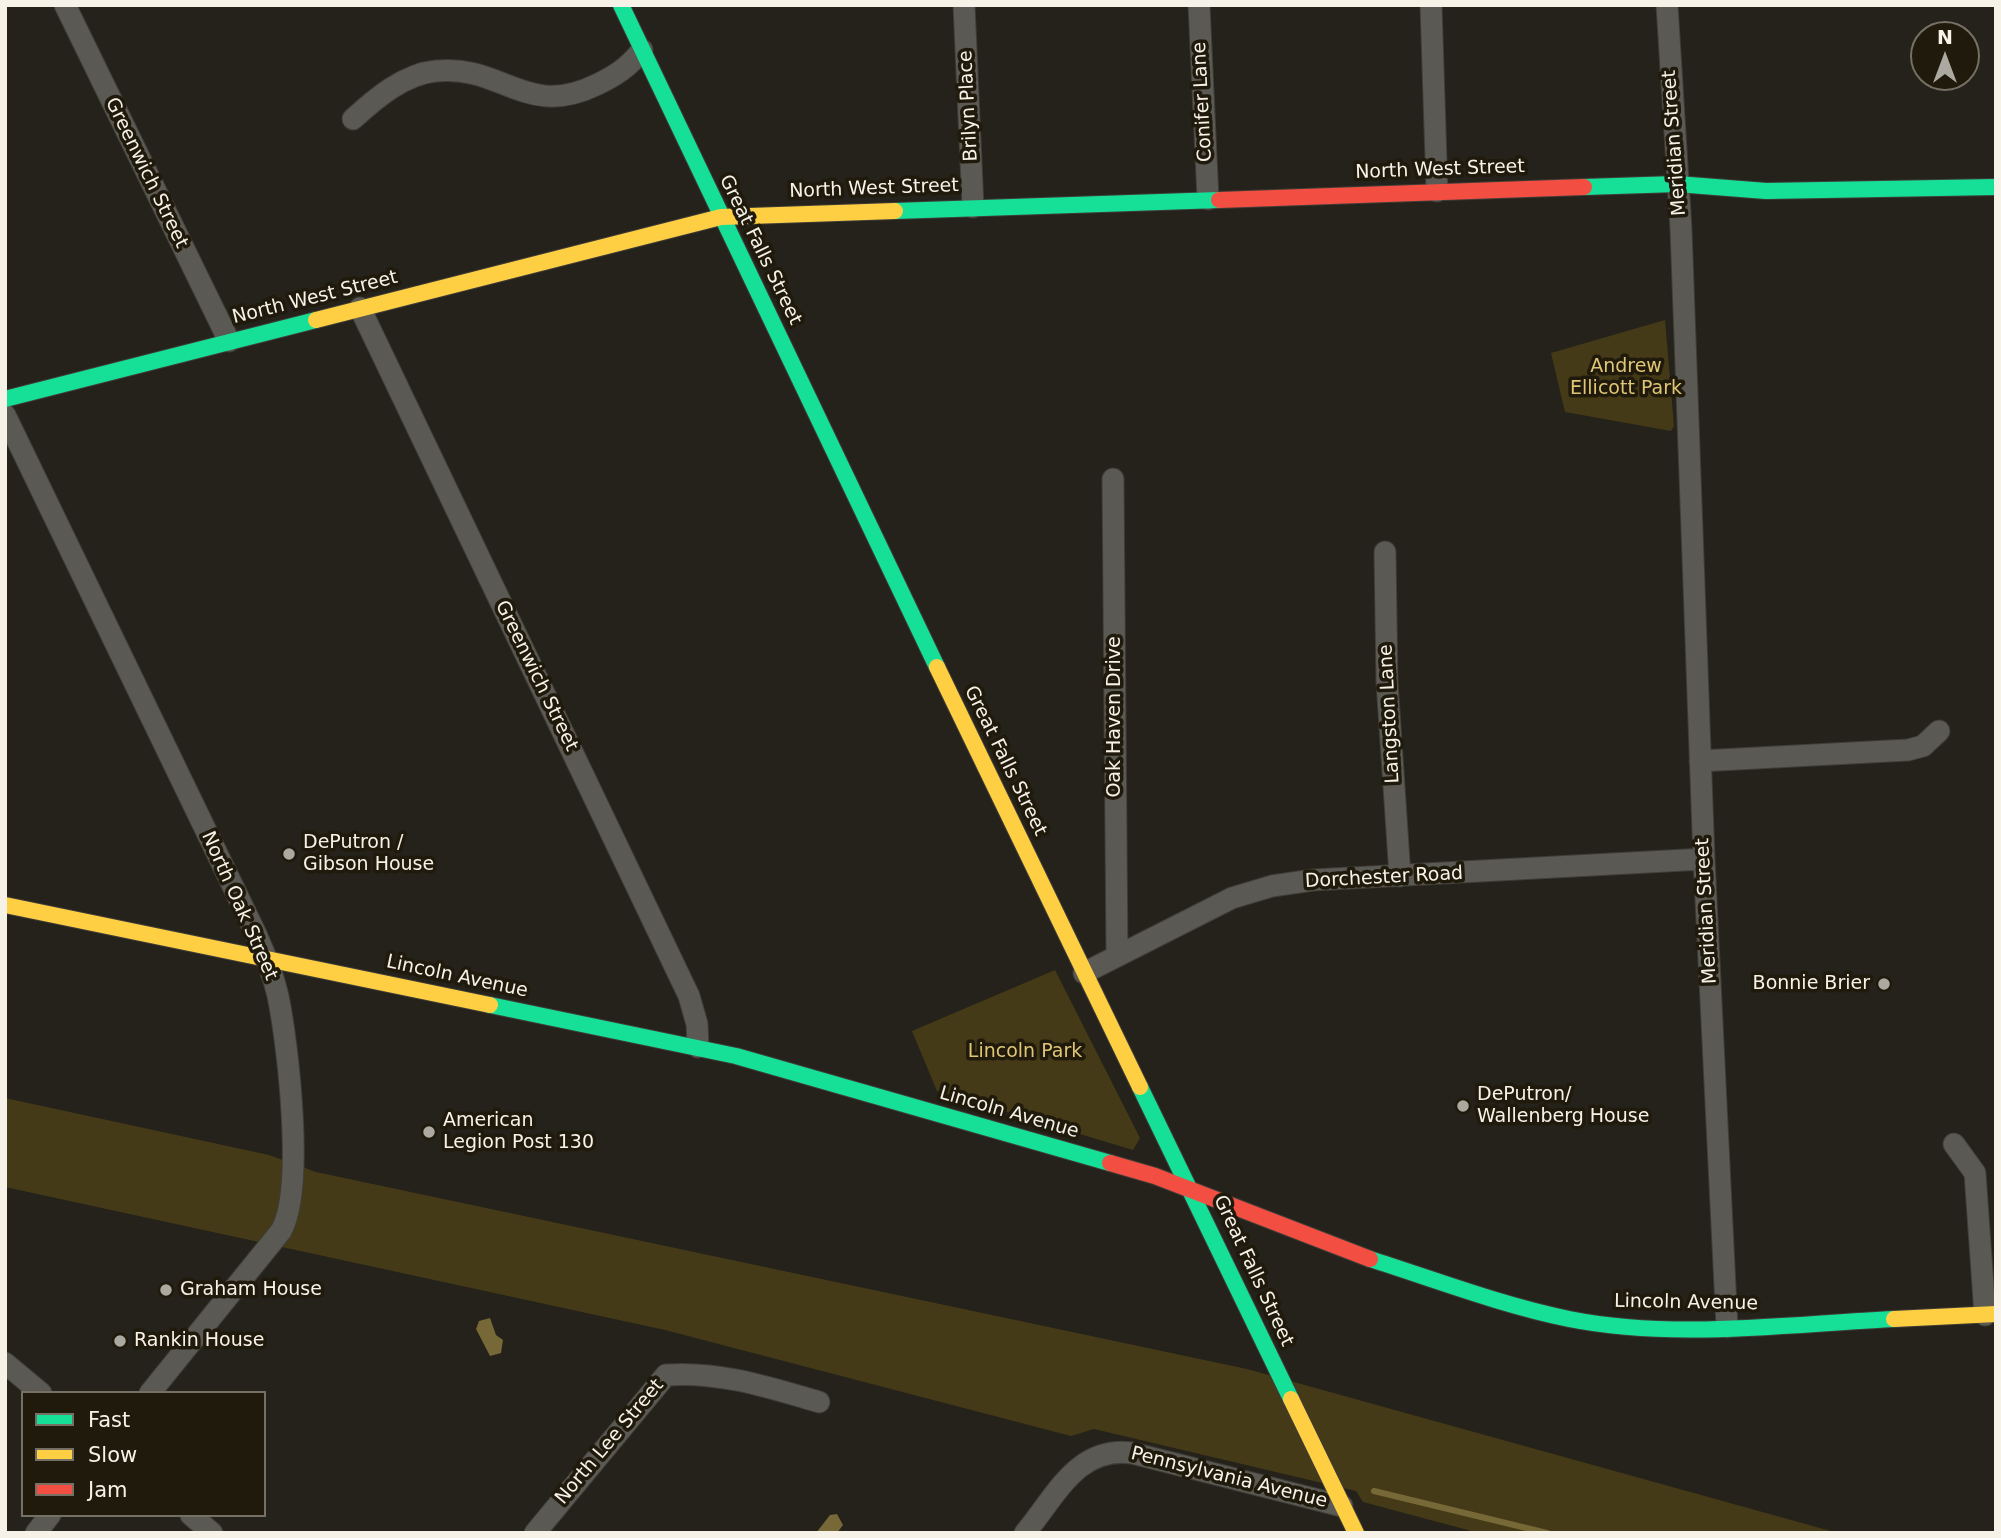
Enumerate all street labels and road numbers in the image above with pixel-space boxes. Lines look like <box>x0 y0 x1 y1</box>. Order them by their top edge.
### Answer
street label: Conifer Lane <box>1188 41 1218 163</box>
street label: Brilyn Place <box>955 50 983 162</box>
street label: Meridian Street <box>1659 69 1691 217</box>
street label: Greenwich Street <box>100 94 192 252</box>
street label: North West Street <box>1355 156 1525 184</box>
street label: Great Falls Street <box>714 171 806 329</box>
street label: North West Street <box>789 175 959 203</box>
street label: North West Street <box>230 266 400 330</box>
street label: Greenwich Street <box>490 597 582 755</box>
street label: Oak Haven Drive <box>1104 636 1126 798</box>
street label: Langston Lane <box>1375 644 1405 784</box>
street label: Great Falls Street <box>959 682 1051 840</box>
street label: North Oak Street <box>196 828 282 984</box>
street label: Meridian Street <box>1692 838 1722 984</box>
street label: Dorchester Road <box>1304 862 1464 894</box>
street label: Lincoln Avenue <box>384 951 530 1003</box>
street label: Lincoln Avenue <box>937 1082 1081 1144</box>
street label: Great Falls Street <box>1208 1192 1298 1350</box>
street label: Lincoln Avenue <box>1614 1290 1758 1316</box>
street label: North Lee Street <box>551 1375 669 1509</box>
street label: Pennsylvania Avenue <box>1129 1443 1329 1513</box>

